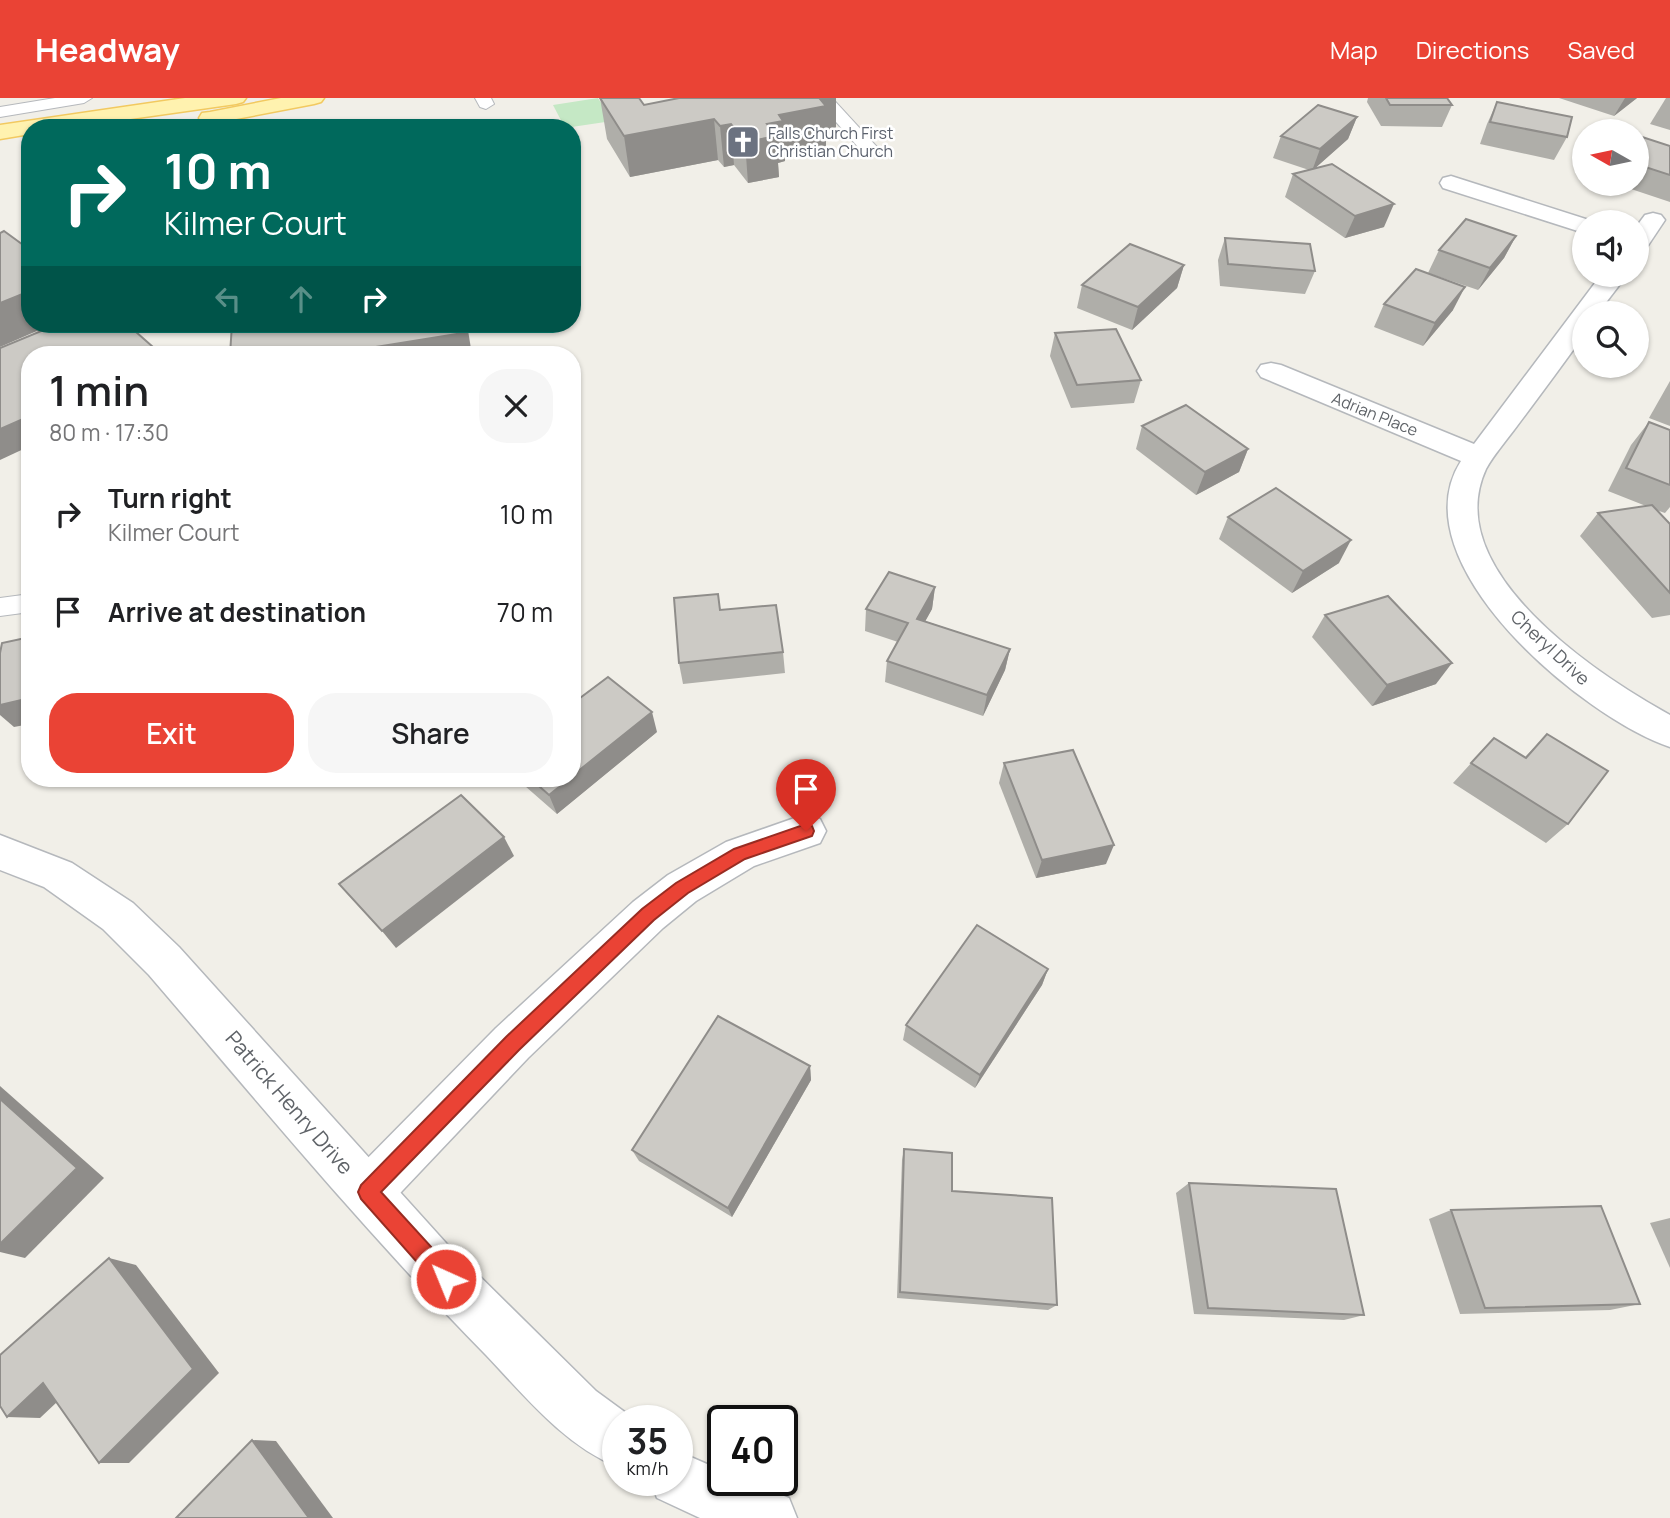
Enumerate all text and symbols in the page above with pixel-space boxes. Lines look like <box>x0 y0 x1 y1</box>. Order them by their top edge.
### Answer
text: Headway <box>35 27 180 72</box>
text: Map <box>1330 33 1378 66</box>
text: Directions <box>1416 33 1529 66</box>
text: Saved <box>1567 33 1635 66</box>
north arrow <box>1572 119 1648 196</box>
map controls <box>1572 119 1649 378</box>
place label: Falls Church First Christian Church <box>768 122 893 162</box>
church icon: Falls Church First Christian Church <box>724 123 762 161</box>
text: 10 m <box>164 137 272 204</box>
icon: right <box>49 147 140 238</box>
text: Kilmer Court <box>164 201 347 245</box>
button: sound <box>1572 210 1649 287</box>
icon: left <box>209 280 247 318</box>
icon: ahead <box>282 280 320 318</box>
icon: right <box>355 280 393 318</box>
button: search <box>1572 301 1649 378</box>
text: 1 min <box>49 361 149 419</box>
button: close <box>479 369 553 443</box>
street label: Adrian Place <box>1329 387 1421 441</box>
text: 80 m · 17:30 <box>49 416 169 448</box>
text: Turn right <box>108 480 232 516</box>
icon: right <box>49 495 87 533</box>
text: 10 m <box>500 496 553 532</box>
text: Kilmer Court <box>108 516 239 548</box>
icon: arrive <box>49 593 87 631</box>
text: Arrive at destination <box>108 594 366 630</box>
text: 70 m <box>497 594 553 630</box>
street label: Cheryl Drive <box>1506 604 1595 690</box>
button: Exit <box>49 693 294 773</box>
button: Share <box>308 693 553 773</box>
pin <box>776 759 836 831</box>
icon: arrive <box>787 770 825 808</box>
street label: Patrick Henry Drive <box>220 1025 360 1180</box>
position arrow <box>409 1242 483 1316</box>
speed limit sign: 40 <box>707 1405 798 1496</box>
text: 35 <box>627 1417 668 1465</box>
text: km/h <box>627 1456 668 1480</box>

